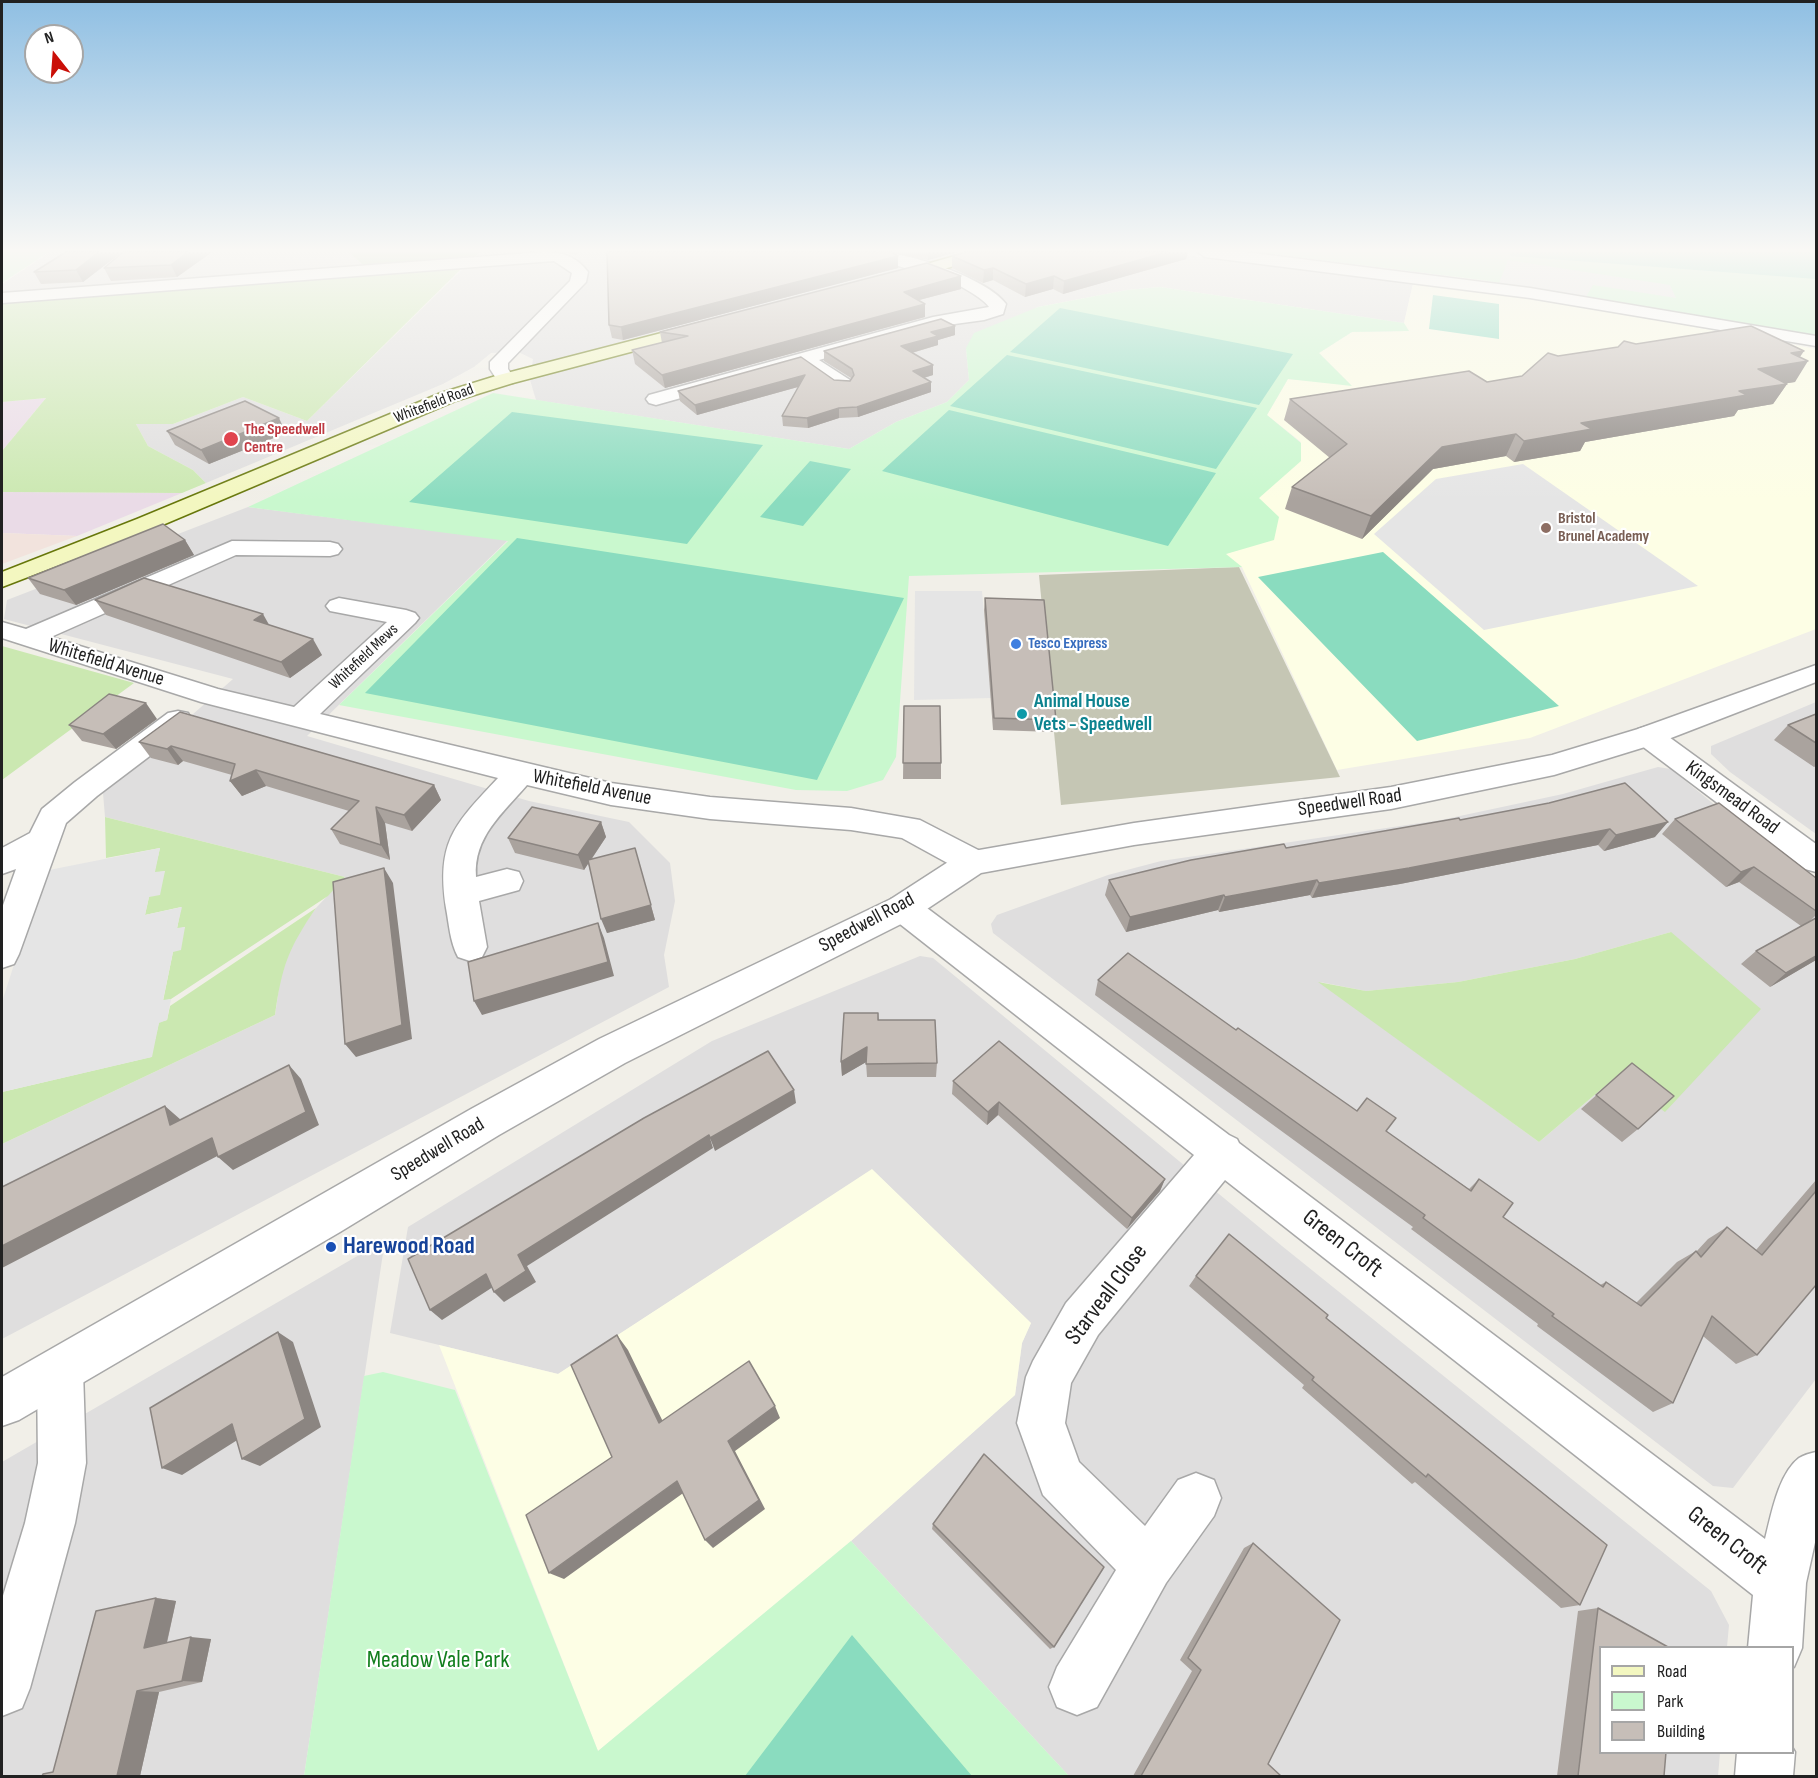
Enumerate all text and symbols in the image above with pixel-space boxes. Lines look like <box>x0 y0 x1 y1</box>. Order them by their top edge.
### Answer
north arrow <box>24 24 84 84</box>
text: N <box>42 28 56 49</box>
street label: Whitefield Road <box>391 380 477 428</box>
place label: The Speedwell Centre <box>244 420 325 458</box>
marker: The Speedwell Centre <box>222 430 240 448</box>
place label: Bristol Brunel Academy <box>1558 509 1649 547</box>
marker: Bristol Brunel Academy <box>1539 521 1553 535</box>
street label: Whitefield Mews <box>325 620 403 694</box>
street label: Whitefield Avenue <box>45 634 167 692</box>
place label: Tesco Express <box>1028 634 1107 654</box>
marker: Tesco Express <box>1009 637 1023 651</box>
place label: Animal House Vets - Speedwell <box>1034 690 1152 737</box>
marker: Animal House Vets - Speedwell <box>1015 707 1029 721</box>
street label: Kingsmead Road <box>1680 756 1784 840</box>
street label: Whitefield Avenue <box>531 765 653 811</box>
street label: Speedwell Road <box>1297 784 1403 822</box>
street label: Speedwell Road <box>815 888 919 958</box>
street label: Speedwell Road <box>387 1113 489 1187</box>
street label: Green Croft <box>1296 1204 1388 1284</box>
place label: Harewood Road <box>343 1233 475 1261</box>
street label: Starveall Close <box>1060 1239 1154 1351</box>
marker: Harewood Road <box>324 1240 338 1254</box>
street label: Green Croft <box>1681 1501 1773 1581</box>
legend <box>1599 1646 1794 1754</box>
park label: Meadow Vale Park <box>367 1647 509 1675</box>
text: Road <box>1657 1661 1687 1682</box>
text: Park <box>1657 1691 1683 1712</box>
text: Building <box>1657 1721 1705 1742</box>

